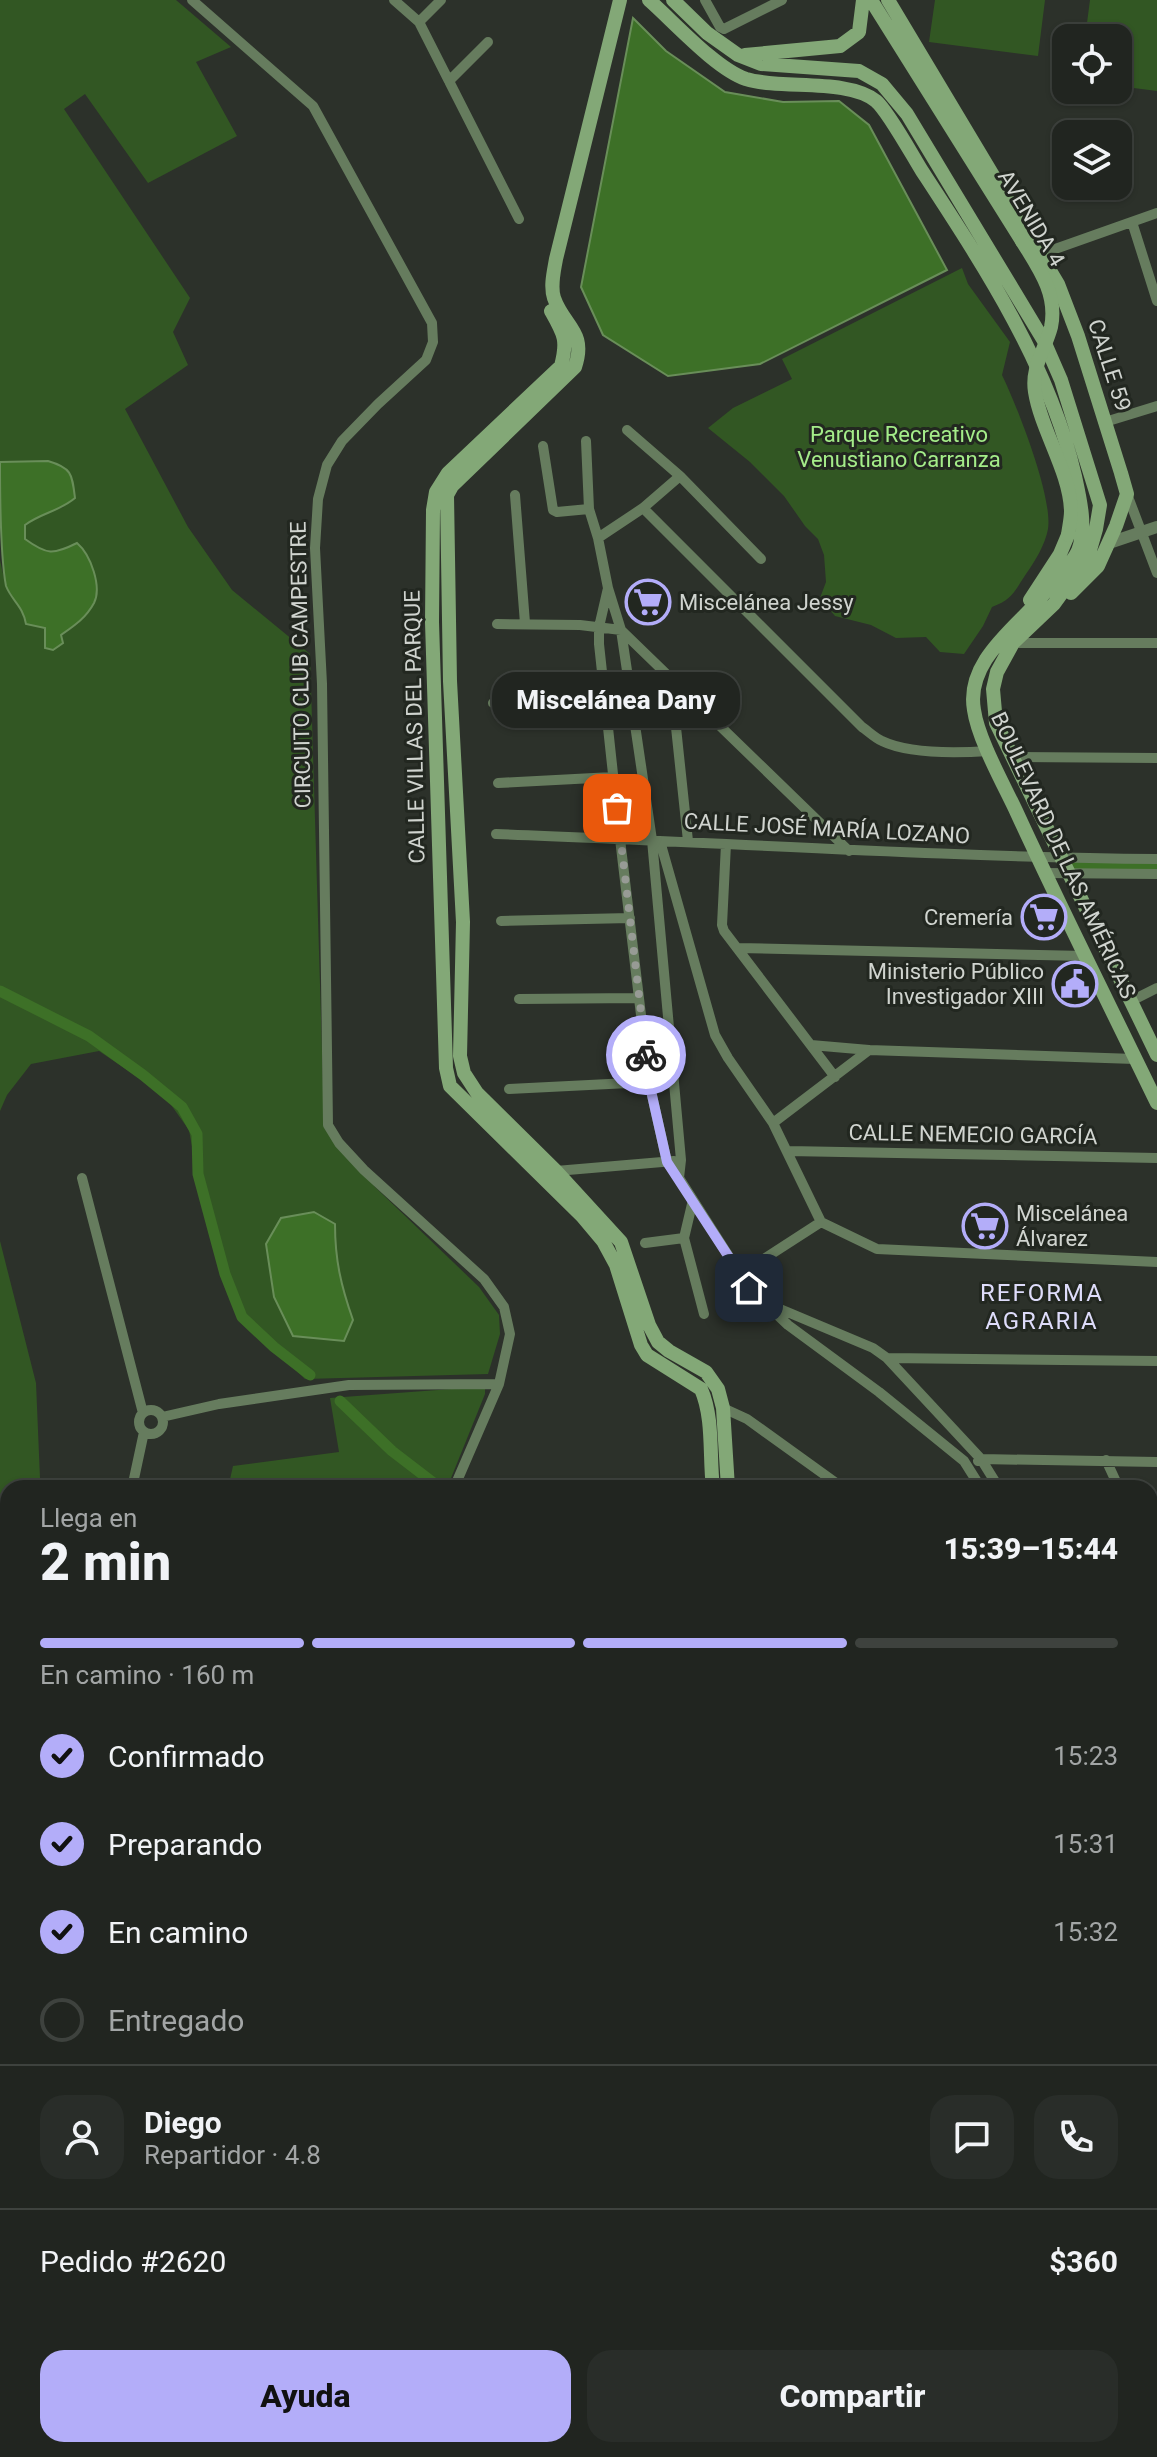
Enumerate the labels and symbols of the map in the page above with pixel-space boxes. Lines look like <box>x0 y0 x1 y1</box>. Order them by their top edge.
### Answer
street label: AVENIDA 4 <box>993 166 1070 271</box>
street label: CALLE 59 <box>1083 316 1136 414</box>
park label: Parque Recreativo Venustiano Carranza <box>797 422 1001 472</box>
street label: CIRCUITO CLUB CAMPESTRE <box>285 521 316 809</box>
supermarket icon: Miscelánea Jessy <box>624 578 672 626</box>
street label: CALLE VILLAS DEL PARQUE <box>400 590 429 864</box>
place label: Miscelánea Jessy <box>679 590 854 615</box>
callout: Miscelánea Dany <box>493 672 741 728</box>
street label: BOULEVARD DE LAS AMÉRICAS <box>986 708 1141 1002</box>
pin <box>583 774 651 842</box>
street label: CALLE JOSÉ MARÍA LOZANO <box>683 809 971 848</box>
supermarket icon: Cremería <box>1020 893 1068 941</box>
place label: Cremería <box>924 905 1013 930</box>
place label: Ministerio Público Investigador XIII <box>868 959 1044 1009</box>
public building icon: Ministerio Público Investigador XIII <box>1051 960 1099 1008</box>
courier <box>606 1015 686 1095</box>
street label: CALLE NEMECIO GARCÍA <box>848 1120 1098 1149</box>
place label: Miscelánea Álvarez <box>1016 1201 1128 1251</box>
supermarket icon: Miscelánea Álvarez <box>961 1202 1009 1250</box>
pin <box>715 1254 783 1322</box>
district label: REFORMA AGRARIA <box>980 1279 1104 1335</box>

